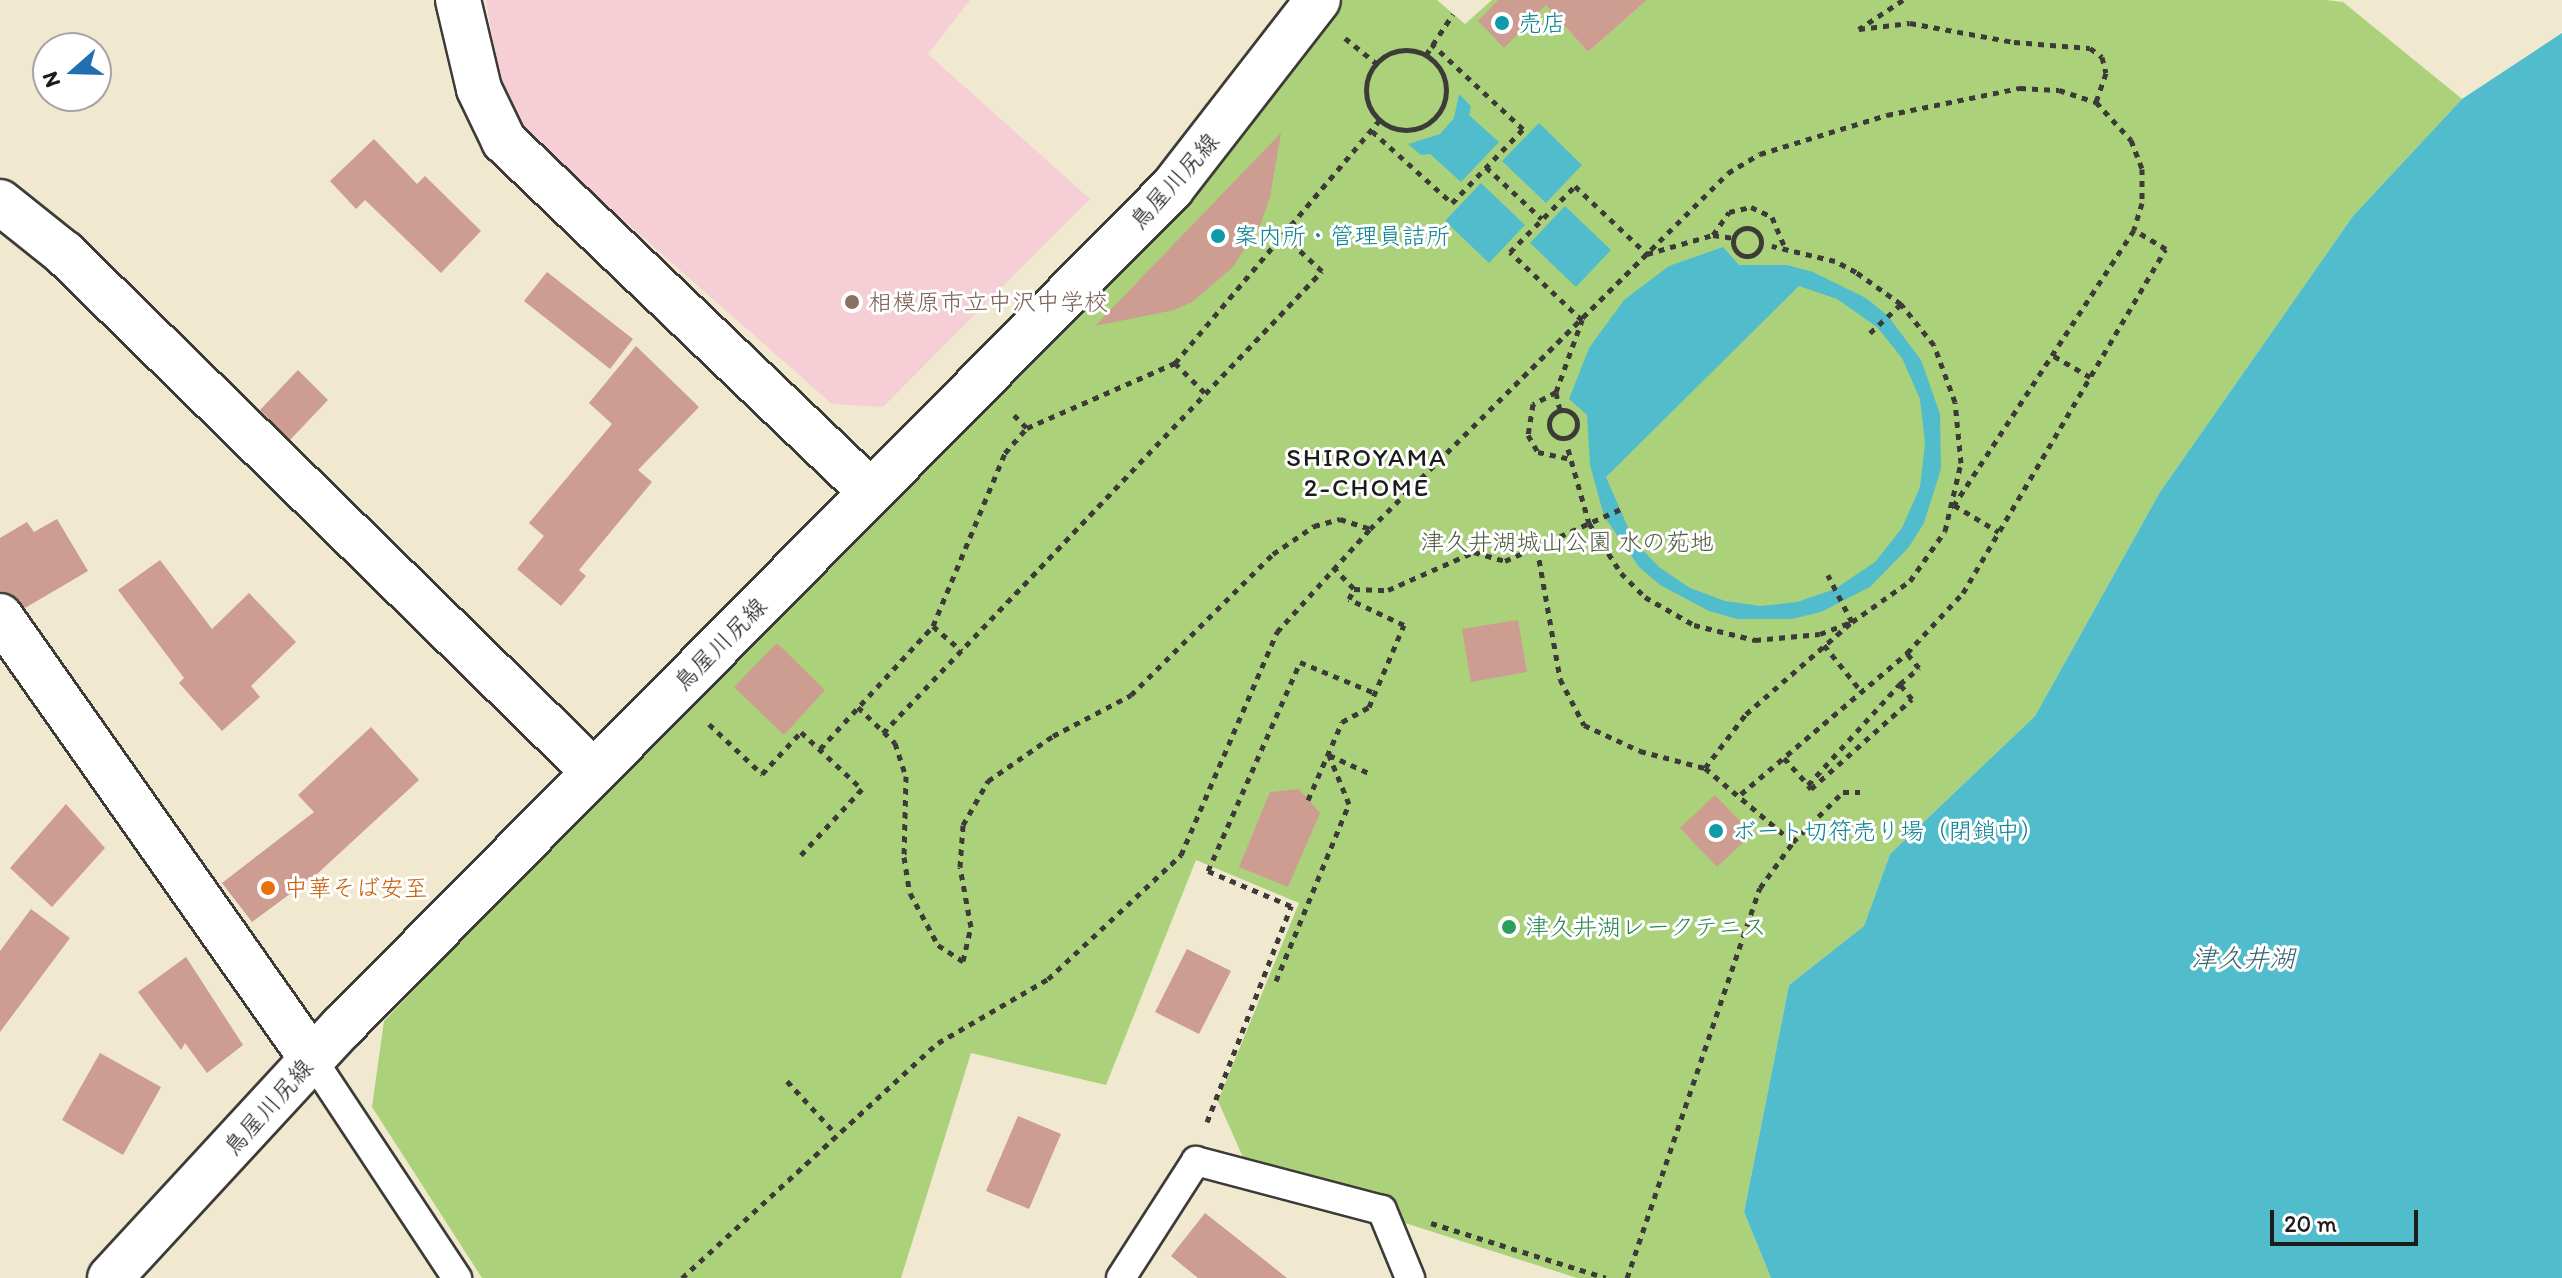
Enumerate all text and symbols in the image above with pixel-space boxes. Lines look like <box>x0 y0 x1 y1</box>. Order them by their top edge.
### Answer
place label: 売店 <box>1518 9 1566 37</box>
marker: 売店 <box>1493 14 1511 32</box>
north arrow <box>32 32 112 112</box>
text: N <box>36 68 66 91</box>
street label: 鳥屋川尻線 <box>1123 127 1225 235</box>
place label: 案内所・管理員詰所 <box>1234 222 1450 250</box>
marker: 案内所・管理員詰所 <box>1209 227 1227 245</box>
place label: 相模原市立中沢中学校 <box>868 288 1108 316</box>
marker: 相模原市立中沢中学校 <box>843 293 861 311</box>
district label: SHIROYAMA 2-CHOME <box>1285 442 1449 504</box>
park label: 津久井湖城山公園 水の苑地 <box>1420 528 1714 556</box>
street label: 鳥屋川尻線 <box>667 591 773 697</box>
place label: ボート切符売り場（閉鎖中） <box>1732 817 2044 845</box>
marker: ボート切符売り場（閉鎖中） <box>1707 822 1725 840</box>
place label: 中華そば安至 <box>284 874 428 902</box>
marker: 中華そば安至 <box>259 879 277 897</box>
place label: 津久井湖レークテニス <box>1525 913 1766 941</box>
marker: 津久井湖レークテニス <box>1500 918 1518 936</box>
water label: 津久井湖 <box>2191 943 2295 975</box>
street label: 鳥屋川尻線 <box>217 1053 319 1161</box>
scale bar <box>2274 1194 2422 1244</box>
text: 20 m <box>2284 1209 2337 1238</box>

